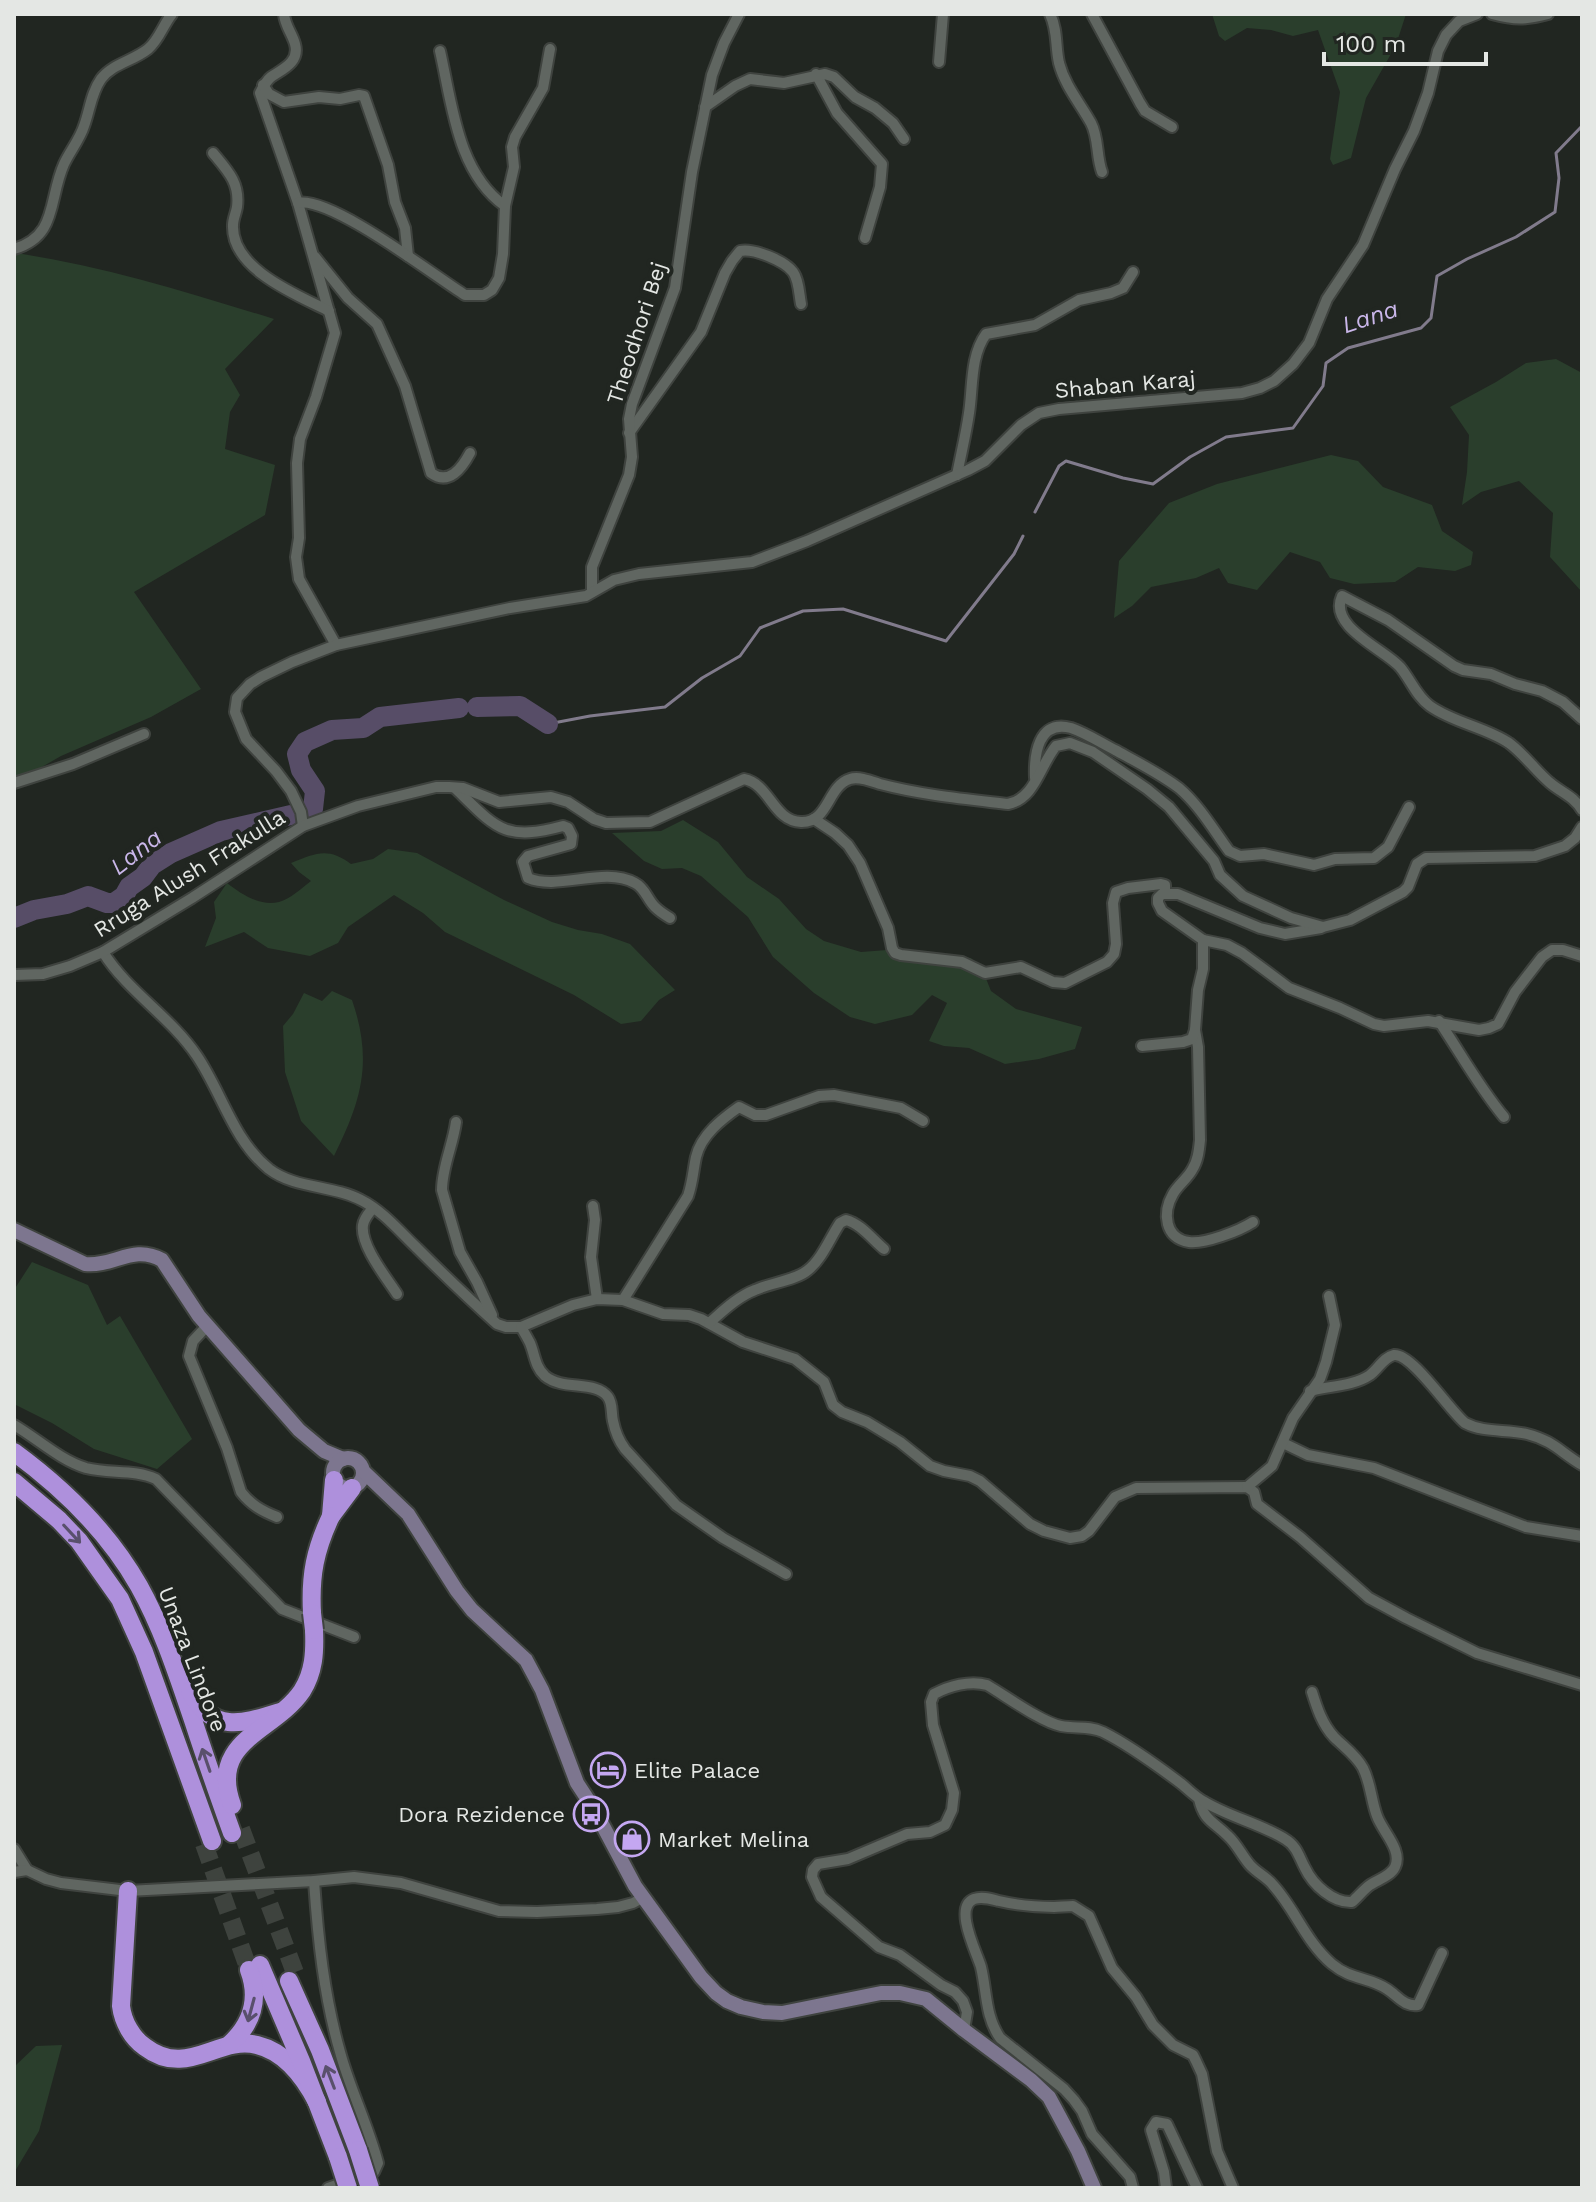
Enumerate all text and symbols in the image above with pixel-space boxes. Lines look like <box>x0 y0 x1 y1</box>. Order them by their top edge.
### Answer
scale bar <box>1324 16 1486 66</box>
text: 100 m <box>1336 30 1406 58</box>
street label: Theodhori Bej <box>602 259 671 407</box>
water label: Lana <box>1338 295 1402 339</box>
street label: Shaban Karaj <box>1054 366 1196 403</box>
street label: Rruga Alush Frakulla <box>89 804 289 942</box>
water label: Lana <box>105 823 167 881</box>
one-way arrow <box>62 1524 81 1544</box>
street label: Unaza Lindore <box>153 1583 232 1735</box>
one-way arrow <box>197 1747 212 1772</box>
hotel icon: Elite Palace <box>589 1751 627 1789</box>
place label: Elite Palace <box>634 1758 760 1783</box>
bus stop icon: Dora Rezidence <box>572 1795 610 1833</box>
place label: Dora Rezidence <box>398 1802 565 1827</box>
shop icon: Market Melina <box>613 1820 651 1858</box>
place label: Market Melina <box>658 1827 809 1852</box>
one-way arrow <box>242 1997 257 2023</box>
one-way arrow <box>322 2065 336 2090</box>

